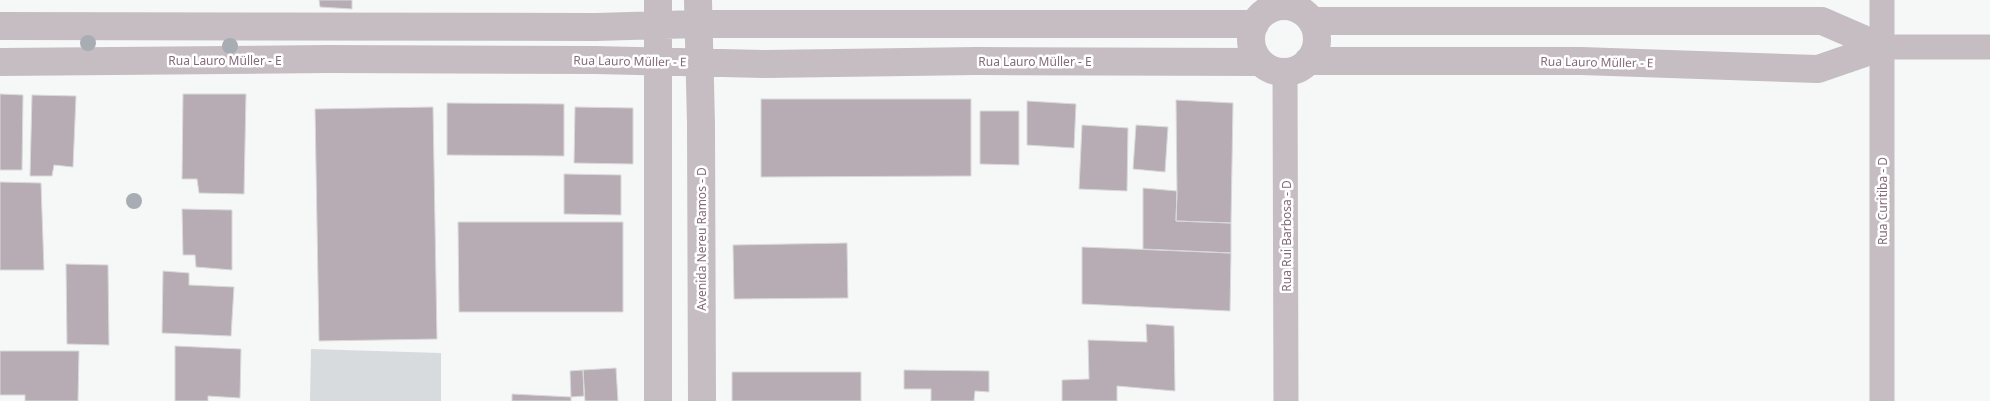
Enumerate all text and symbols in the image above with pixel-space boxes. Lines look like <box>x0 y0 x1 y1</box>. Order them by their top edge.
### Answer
street label: Rua Lauro Müller - E <box>168 52 282 69</box>
street label: Rua Lauro Müller - E <box>573 52 687 70</box>
street label: Rua Lauro Müller - E <box>978 53 1092 70</box>
street label: Rua Lauro Müller - E <box>1540 53 1654 71</box>
street label: Rua Curitiba - D <box>1874 157 1891 245</box>
street label: Avenida Nereu Ramos - D <box>693 167 710 311</box>
street label: Rua Rui Barbosa - D <box>1278 180 1295 292</box>

